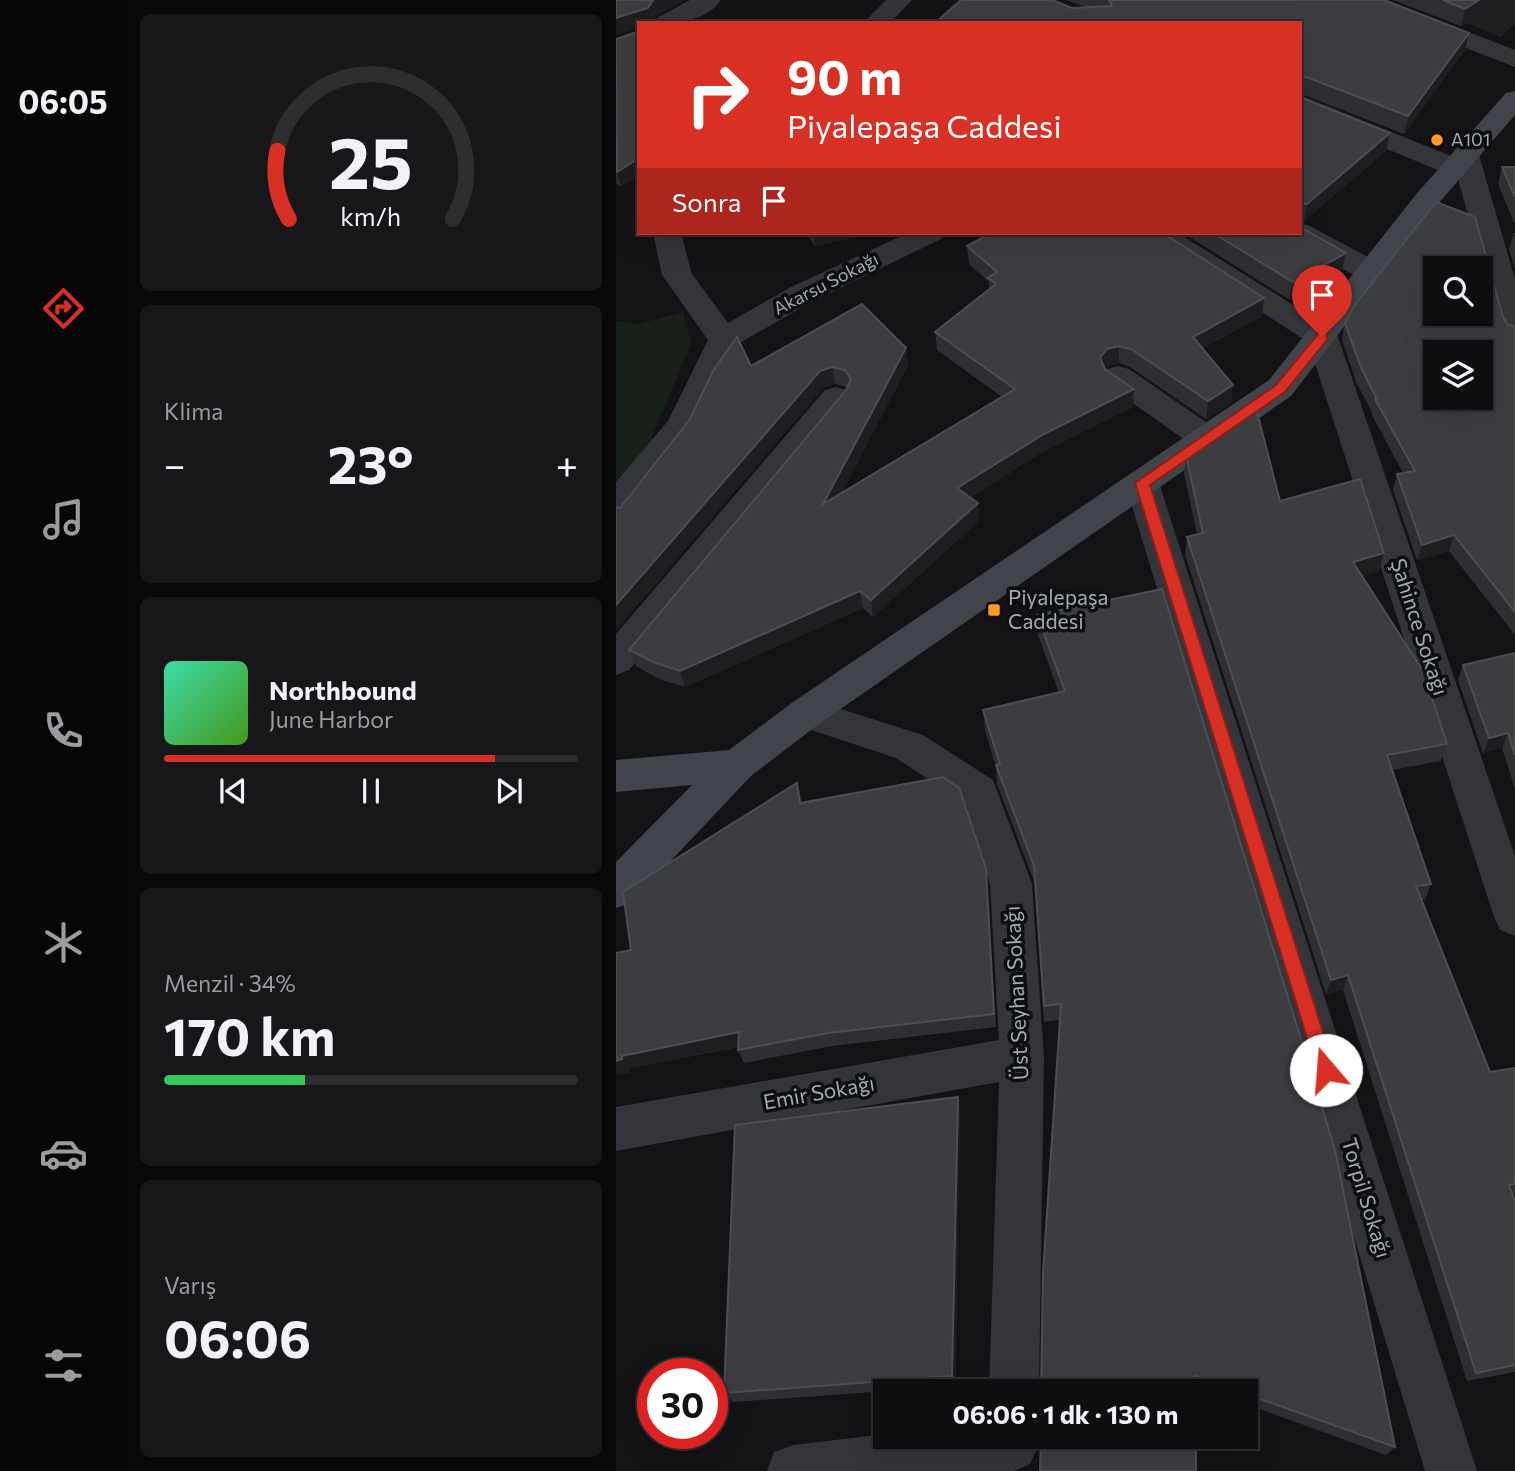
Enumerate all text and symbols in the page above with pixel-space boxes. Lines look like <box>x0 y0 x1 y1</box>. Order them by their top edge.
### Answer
text: 90 m <box>787 45 902 105</box>
icon: right <box>672 49 763 140</box>
text: 06:05 <box>18 81 108 121</box>
text: Piyalepaşa Caddesi <box>787 105 1062 145</box>
text: 25 <box>329 115 413 204</box>
place label: A101 <box>1451 128 1491 150</box>
marker: A101 <box>1429 132 1445 148</box>
icon: arrive <box>755 182 793 220</box>
text: Sonra <box>672 186 741 217</box>
text: km/h <box>341 201 401 231</box>
street label: Akarsu Sokağı <box>769 247 882 319</box>
map controls <box>1423 256 1493 410</box>
button: search <box>1423 256 1493 326</box>
pin <box>1292 265 1352 337</box>
icon: arrive <box>1303 276 1341 314</box>
icon: directions <box>39 284 88 333</box>
button: layers <box>1423 340 1493 410</box>
text: Klima <box>164 397 223 425</box>
text: 23° <box>328 431 414 495</box>
text: − <box>164 440 186 487</box>
text: + <box>556 440 578 487</box>
icon: music <box>39 495 88 544</box>
street label: Şahince Sokağı <box>1387 555 1454 698</box>
place label: Piyalepaşa Caddesi <box>1008 584 1109 633</box>
marker: Piyalepaşa Caddesi <box>986 602 1002 618</box>
text: Northbound <box>269 674 417 705</box>
text: June Harbor <box>269 705 393 733</box>
icon: phone <box>39 706 88 755</box>
icon: previous <box>214 772 252 810</box>
icon: pause <box>352 772 390 810</box>
icon: next <box>490 772 528 810</box>
street label: Üst Seyhan Sokağı <box>998 905 1033 1081</box>
icon: climate <box>39 918 88 967</box>
text: Menzil · 34% <box>164 969 296 997</box>
text: 170 km <box>164 1003 336 1067</box>
position arrow <box>1289 1033 1363 1107</box>
street label: Emir Sokağı <box>761 1069 876 1114</box>
icon: car <box>39 1129 88 1178</box>
street label: Torpil Sokağı <box>1337 1135 1398 1260</box>
text: Varış <box>164 1271 216 1299</box>
text: 06:06 <box>164 1305 311 1369</box>
icon: filters <box>39 1341 88 1390</box>
speed limit sign: 30 <box>637 1358 728 1449</box>
text: 06:06 · 1 dk · 130 m <box>953 1398 1178 1429</box>

